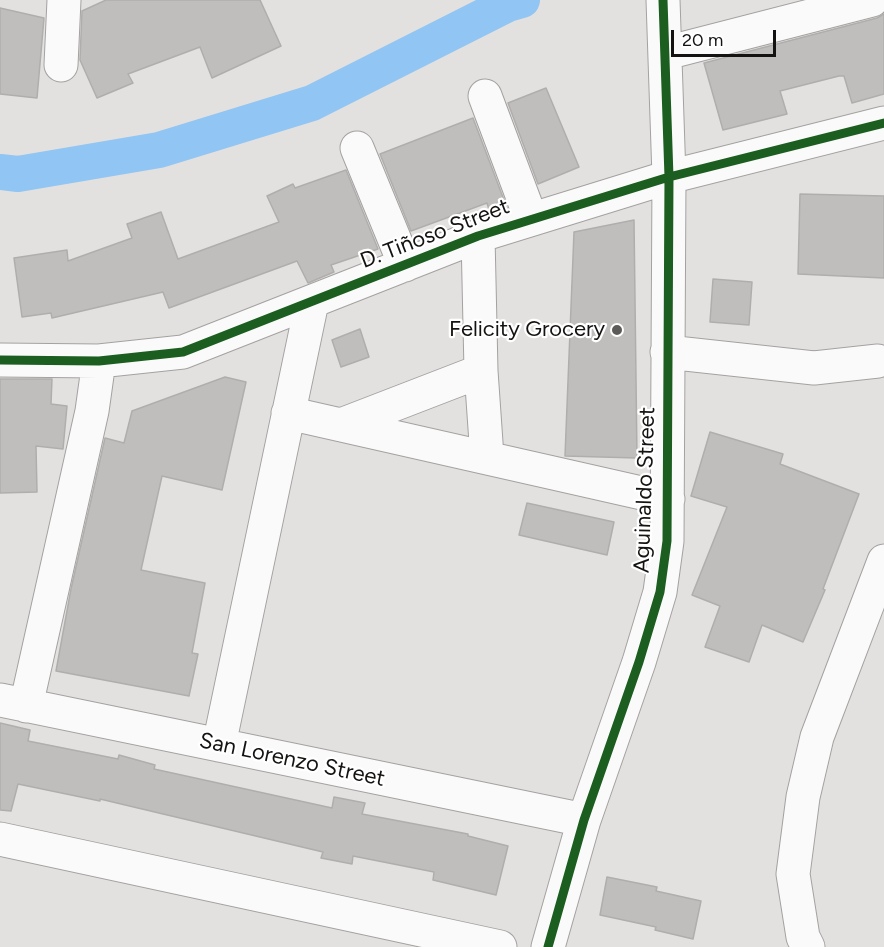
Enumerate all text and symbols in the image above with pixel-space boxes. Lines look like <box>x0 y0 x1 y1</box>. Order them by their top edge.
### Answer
scale bar <box>674 18 779 56</box>
text: 20 m <box>682 29 723 51</box>
street label: D. Tiñoso Street <box>357 193 513 275</box>
place label: Felicity Grocery <box>449 317 605 343</box>
marker: Felicity Grocery <box>610 323 624 337</box>
street label: Aguinaldo Street <box>629 407 661 573</box>
street label: San Lorenzo Street <box>197 727 387 793</box>

